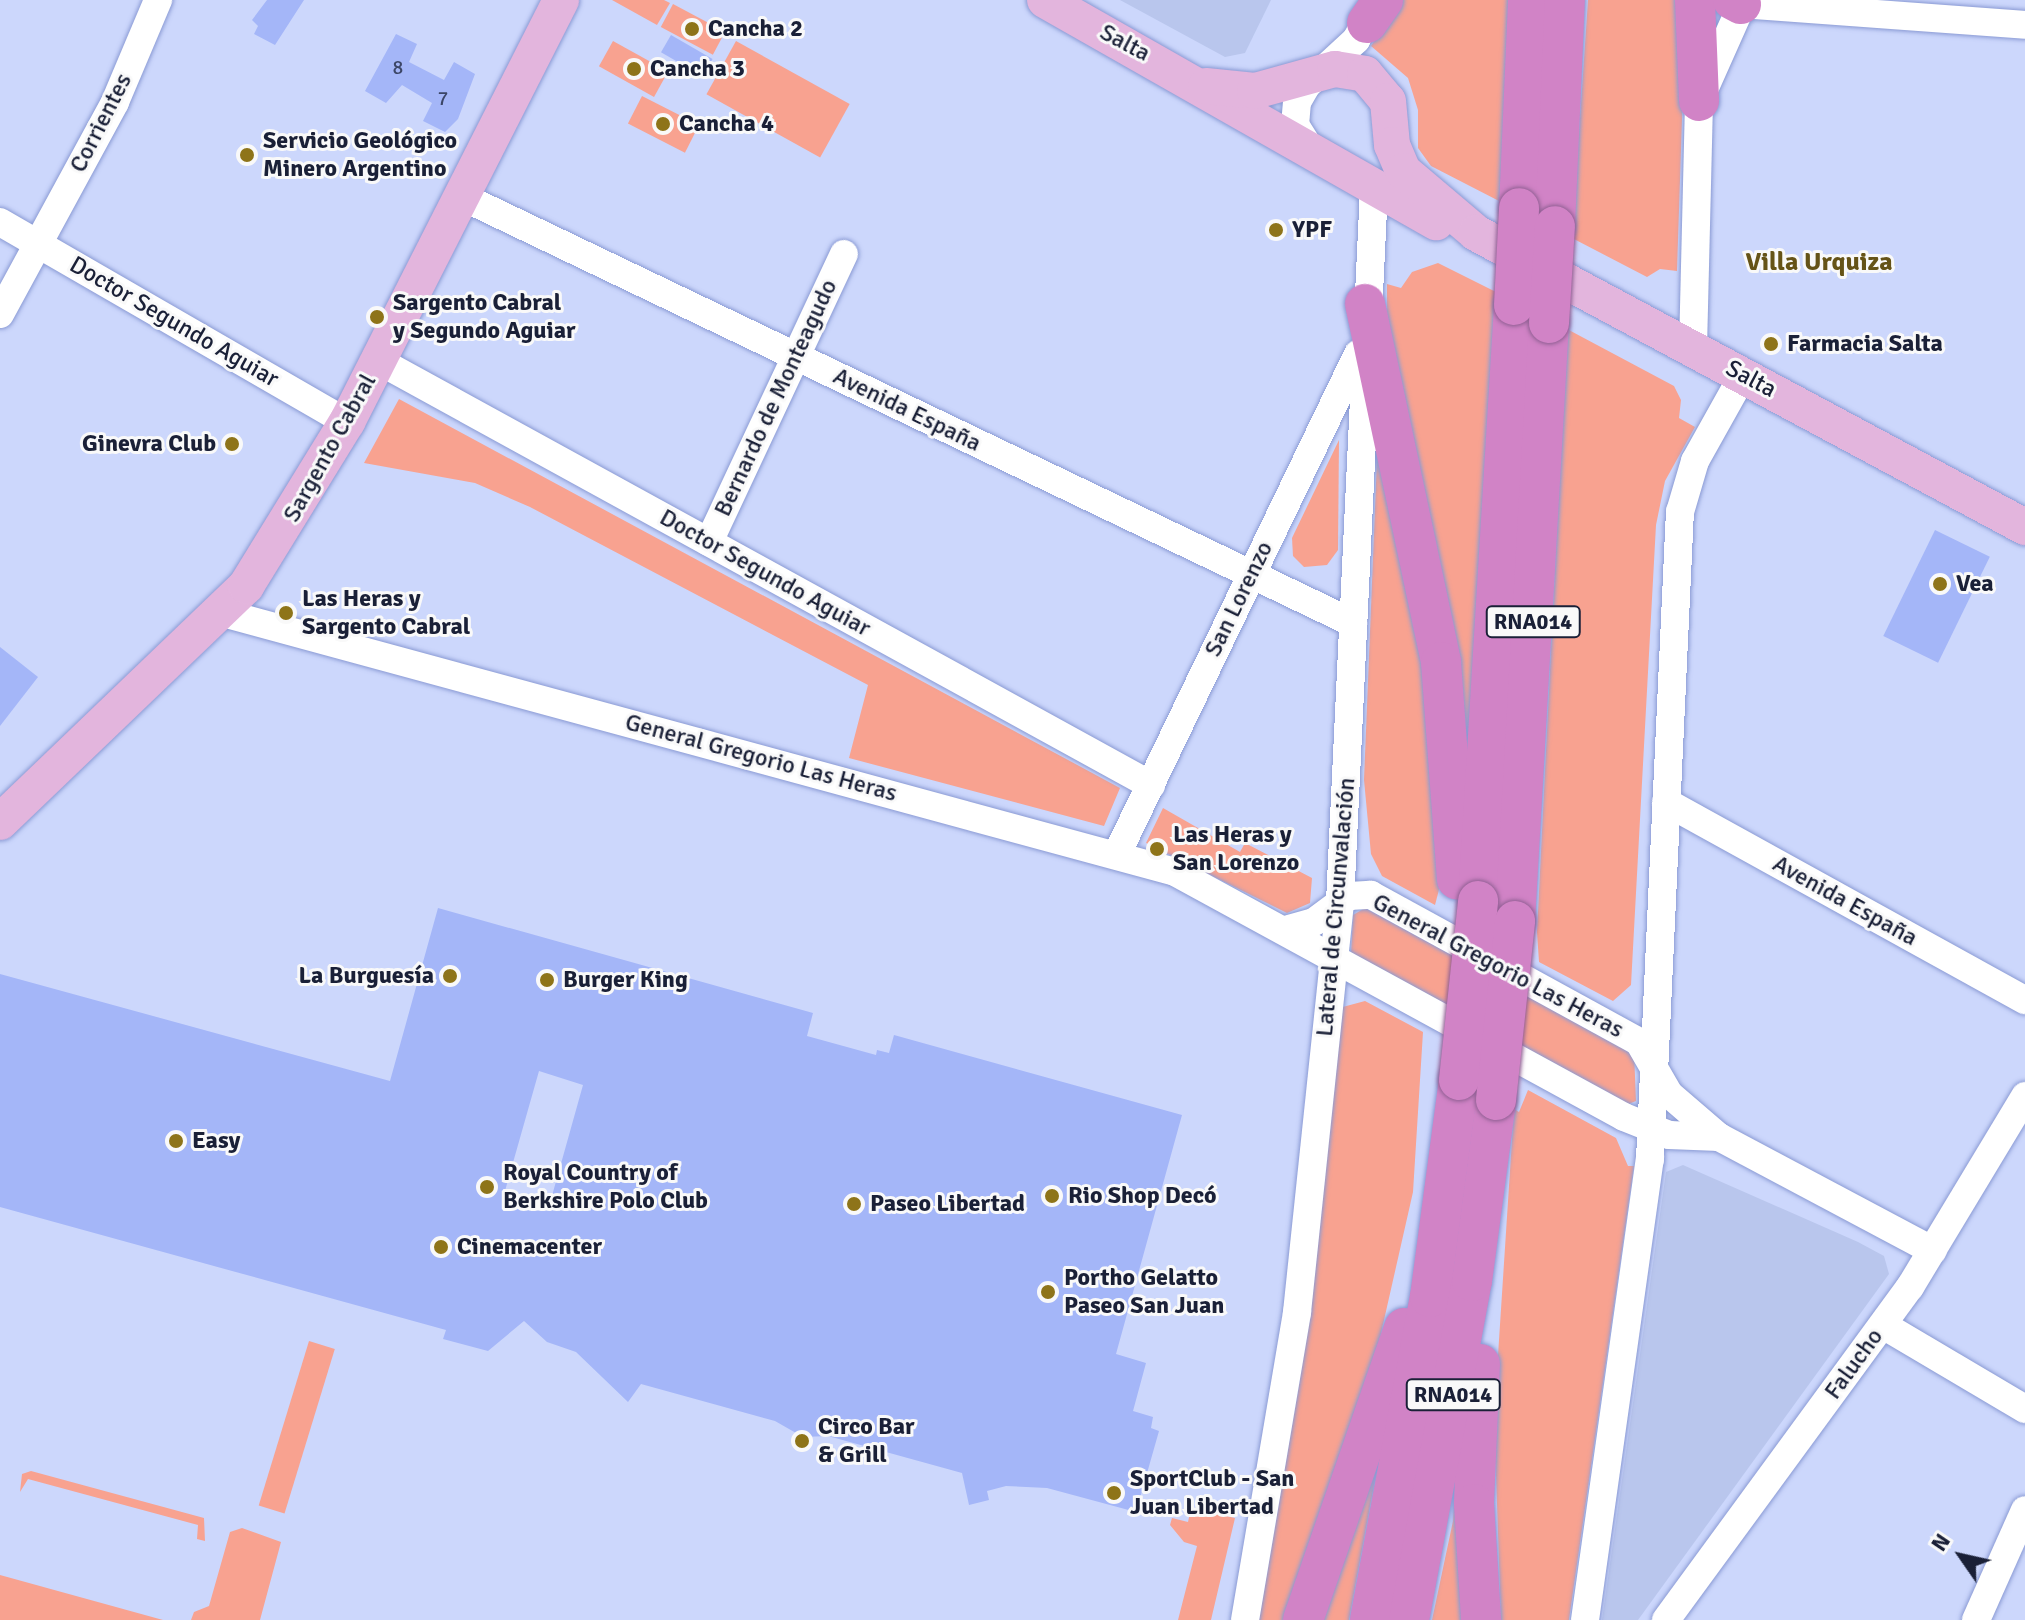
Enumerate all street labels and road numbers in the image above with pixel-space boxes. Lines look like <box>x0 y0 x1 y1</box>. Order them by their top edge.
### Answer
street label: Salta <box>1095 18 1155 68</box>
street label: Corrientes <box>64 69 138 177</box>
street label: Doctor Segundo Aguiar <box>64 250 284 394</box>
street label: Bernardo de Monteagudo <box>708 275 844 521</box>
street label: Salta <box>1721 354 1781 404</box>
street label: Avenida España <box>828 362 986 458</box>
street label: Sargento Cabral <box>277 369 383 527</box>
street label: Doctor Segundo Aguiar <box>655 503 875 643</box>
street label: San Lorenzo <box>1199 537 1279 661</box>
road number: RNA014 <box>1485 604 1581 640</box>
street label: General Gregorio Las Heras <box>622 708 900 808</box>
street label: Lateral de Circunvalación <box>1310 776 1362 1038</box>
street label: Avenida España <box>1768 849 1922 953</box>
street label: General Gregorio Las Heras <box>1368 888 1628 1044</box>
street label: Falucho <box>1819 1323 1889 1405</box>
road number: RNA014 <box>1405 1377 1501 1413</box>

